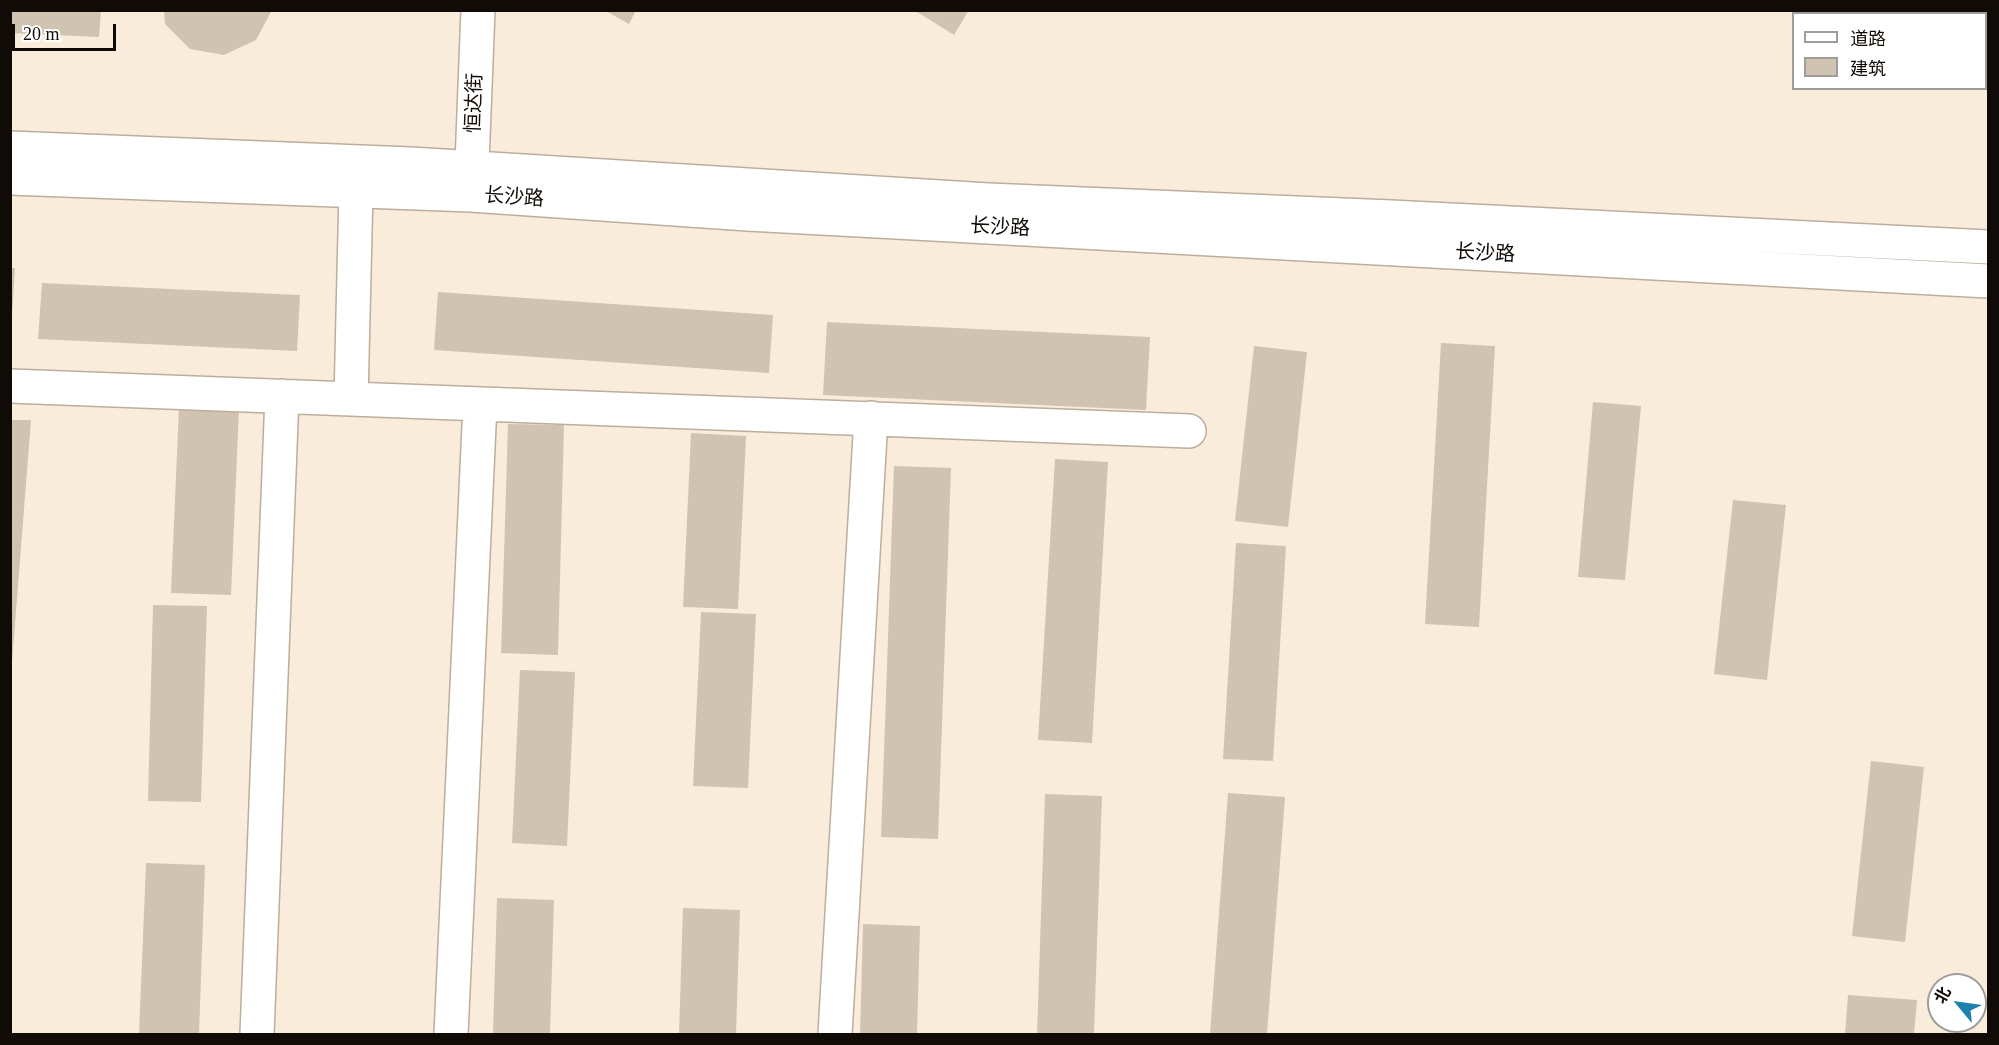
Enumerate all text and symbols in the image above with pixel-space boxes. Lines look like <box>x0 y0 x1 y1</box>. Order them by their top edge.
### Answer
scale bar <box>15 12 118 50</box>
legend <box>1792 12 1987 90</box>
text: 20 m <box>23 24 60 44</box>
text: 道路 <box>1850 29 1886 49</box>
text: 建筑 <box>1850 59 1886 79</box>
street label: 恒达街 <box>462 73 488 133</box>
street label: 长沙路 <box>483 184 545 212</box>
street label: 长沙路 <box>969 214 1031 242</box>
street label: 长沙路 <box>1454 240 1516 268</box>
north arrow <box>1927 973 1987 1033</box>
text: 北 <box>1931 984 1954 1006</box>

